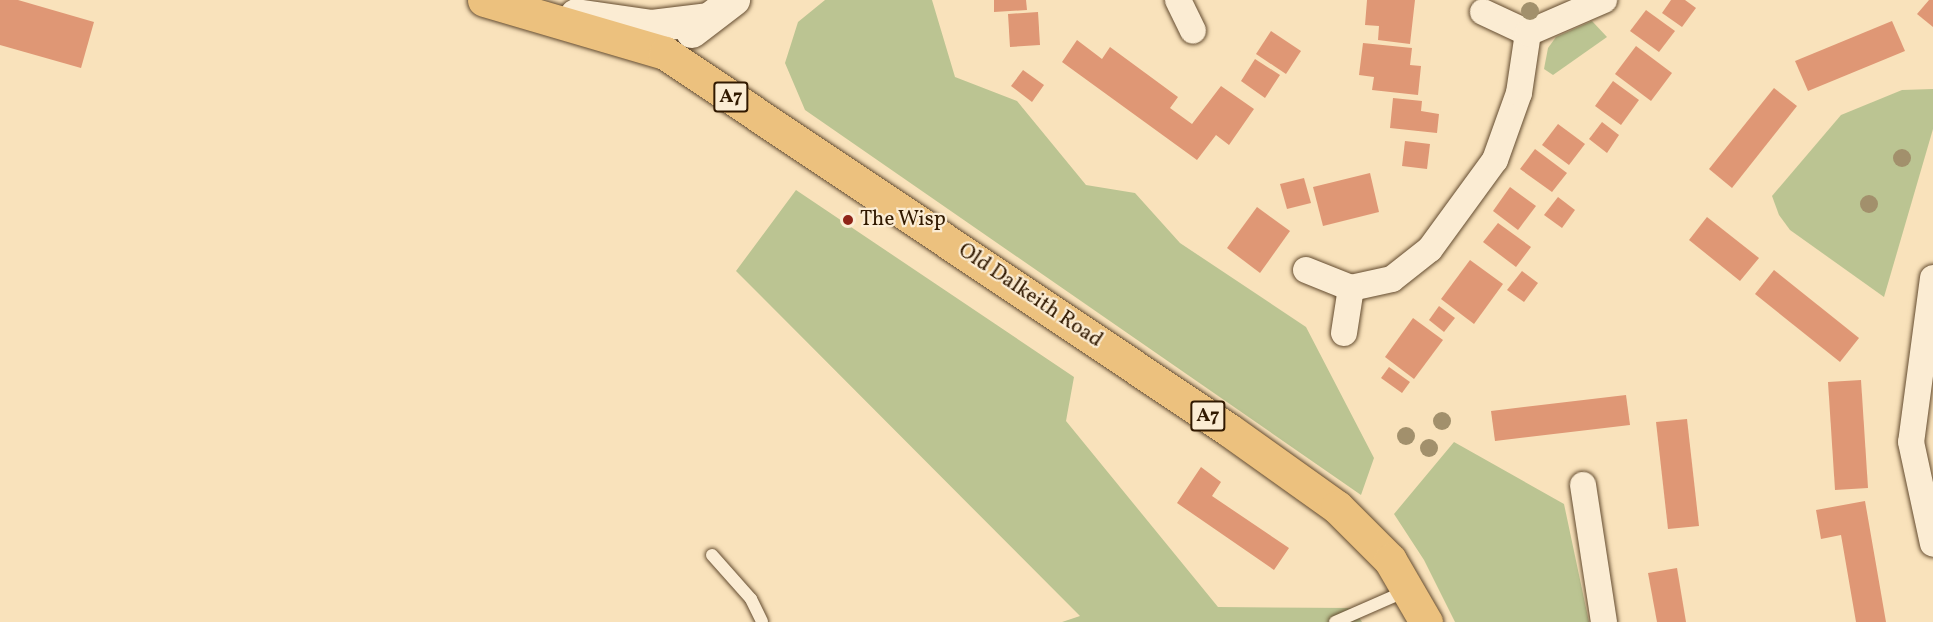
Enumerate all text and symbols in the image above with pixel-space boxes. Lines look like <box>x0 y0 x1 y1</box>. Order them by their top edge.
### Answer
road number: A7 <box>713 80 749 114</box>
place label: The Wisp <box>860 207 946 233</box>
marker: The Wisp <box>841 213 855 227</box>
street label: Old Dalkeith Road <box>953 238 1107 354</box>
road number: A7 <box>1190 399 1226 433</box>

